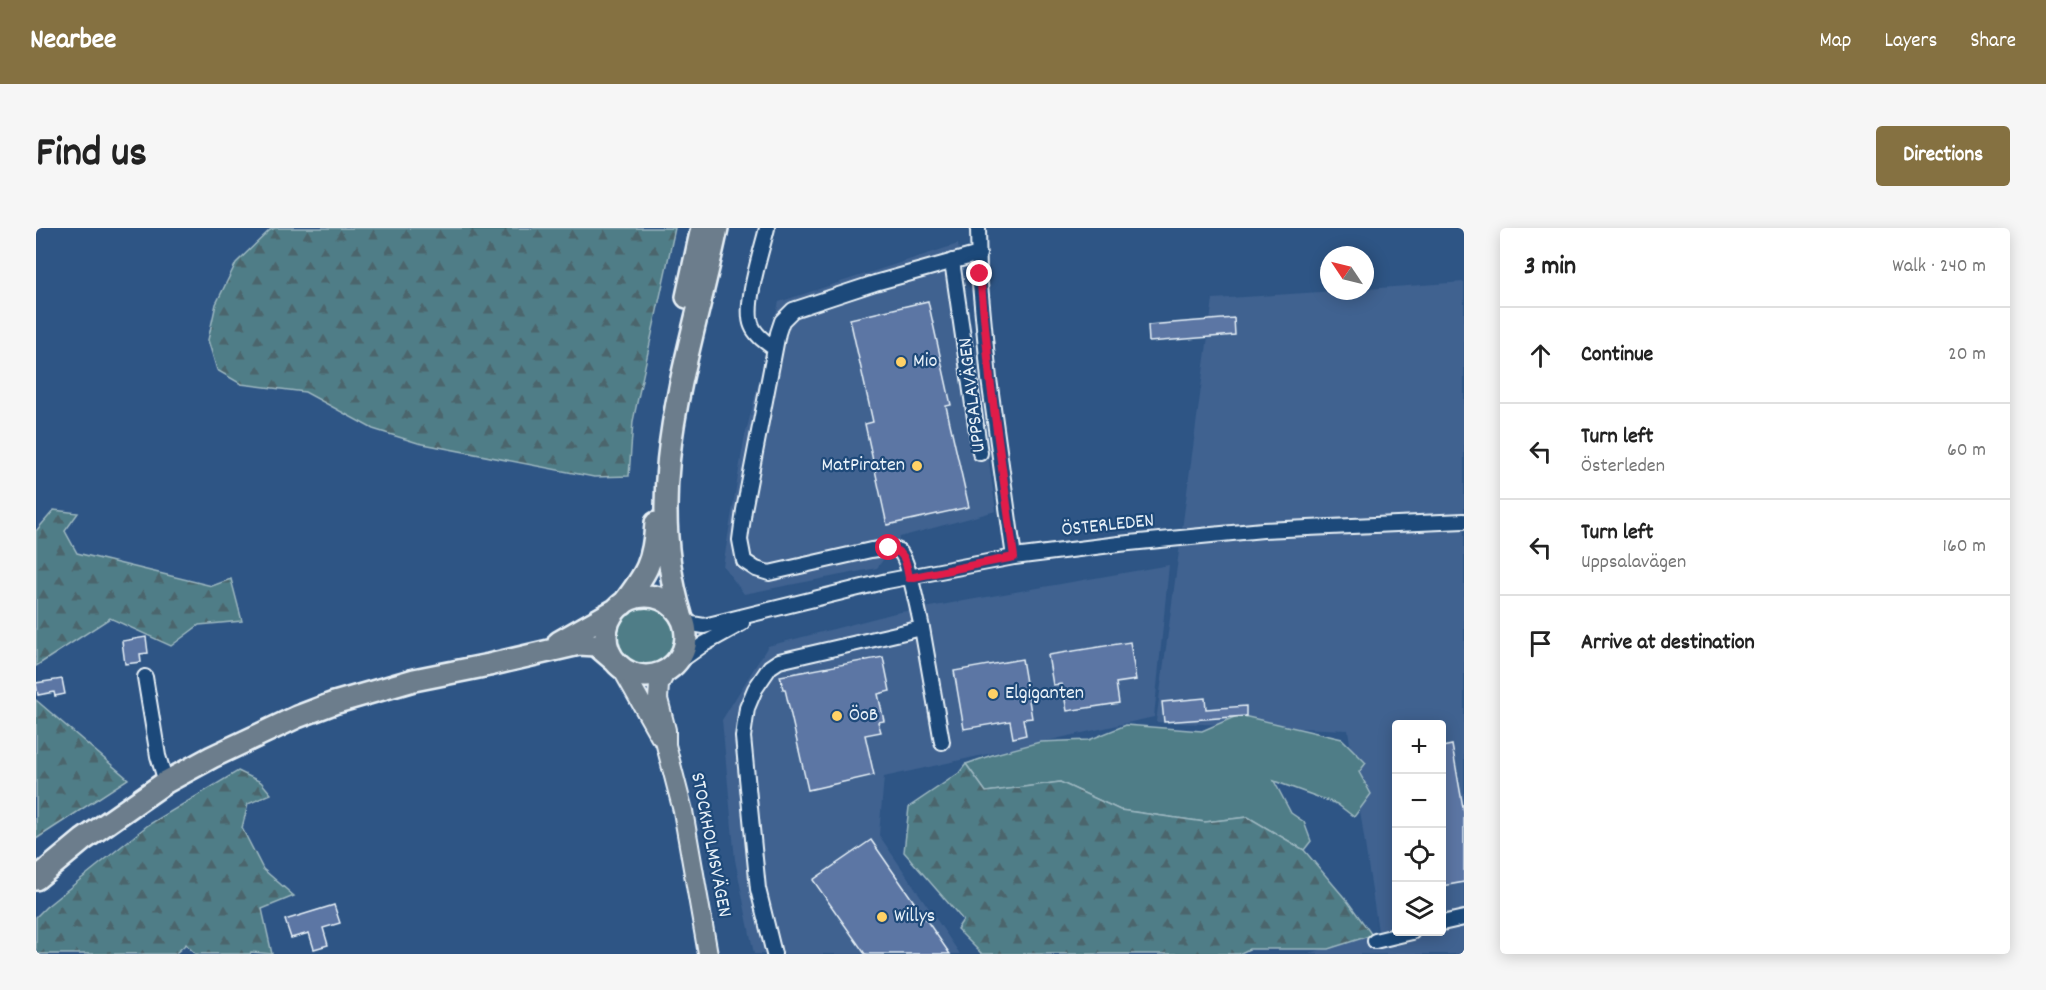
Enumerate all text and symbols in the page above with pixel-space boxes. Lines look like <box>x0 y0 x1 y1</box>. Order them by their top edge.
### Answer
text: Nearbee <box>30 22 116 62</box>
text: Map <box>1820 27 1851 57</box>
text: Layers <box>1884 27 1937 57</box>
text: Share <box>1970 27 2016 57</box>
text: Find us <box>36 126 147 186</box>
button: Directions <box>1876 126 2010 186</box>
north arrow <box>1320 246 1374 300</box>
text: 3 min <box>1524 249 1576 286</box>
text: Walk · 240 m <box>1892 253 1986 281</box>
route end <box>966 260 992 286</box>
street label: UPPSALAVÄGEN <box>952 336 994 454</box>
icon: ahead <box>1524 339 1557 372</box>
text: Continue <box>1581 340 1653 371</box>
text: 20 m <box>1948 341 1986 369</box>
place label: Mio <box>913 348 937 376</box>
marker: Mio <box>894 355 908 369</box>
text: Turn left <box>1581 422 1653 453</box>
icon: left <box>1524 435 1557 468</box>
text: 60 m <box>1947 437 1986 465</box>
place label: MatPiraten <box>822 452 905 480</box>
text: Österleden <box>1581 453 1665 481</box>
marker: MatPiraten <box>910 459 924 473</box>
street label: ÖSTERLEDEN <box>1060 507 1156 545</box>
text: Turn left <box>1581 518 1653 549</box>
icon: left <box>1524 531 1557 564</box>
text: 160 m <box>1943 533 1986 561</box>
route start <box>875 534 901 560</box>
text: Uppsalavägen <box>1581 549 1686 577</box>
icon: arrive <box>1524 627 1557 660</box>
text: Arrive at destination <box>1581 628 1755 659</box>
place label: Elgiganten <box>1005 680 1084 708</box>
marker: Elgiganten <box>986 687 1000 701</box>
place label: ÖoB <box>849 702 878 730</box>
marker: ÖoB <box>830 709 844 723</box>
map controls <box>1392 720 1446 936</box>
button: + <box>1392 720 1446 774</box>
street label: STOCKHOLMSVÄGEN <box>682 770 738 920</box>
button: − <box>1392 774 1446 828</box>
button: locate <box>1392 828 1446 882</box>
button: layers <box>1392 882 1446 936</box>
place label: Willys <box>894 903 935 931</box>
marker: Willys <box>875 910 889 924</box>

